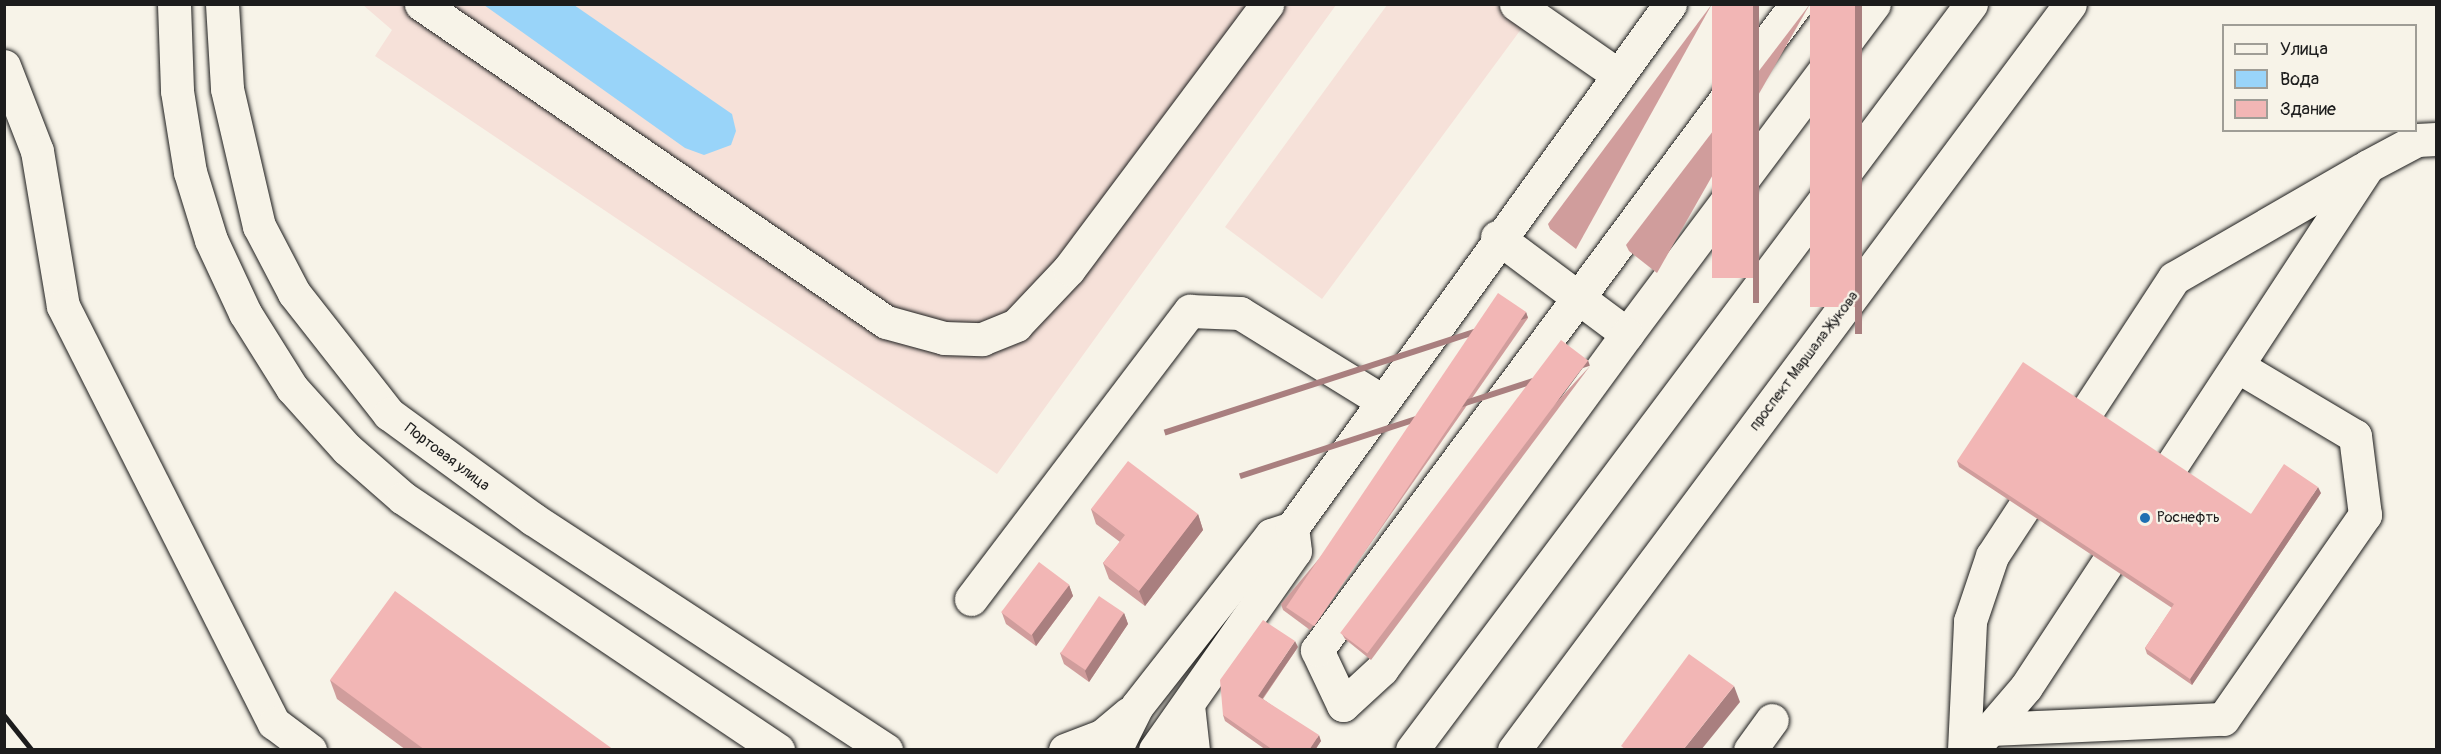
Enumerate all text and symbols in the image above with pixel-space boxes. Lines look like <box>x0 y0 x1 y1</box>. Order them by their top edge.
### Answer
legend <box>2222 24 2417 132</box>
text: Улица <box>2280 38 2328 61</box>
text: Вода <box>2280 68 2319 91</box>
text: Здание <box>2280 98 2336 121</box>
street label: проспект Маршала Жукова <box>1746 288 1862 434</box>
street label: Портовая улица <box>401 419 493 495</box>
place label: Роснефть <box>2157 509 2220 527</box>
marker: Роснефть <box>2138 511 2152 525</box>

